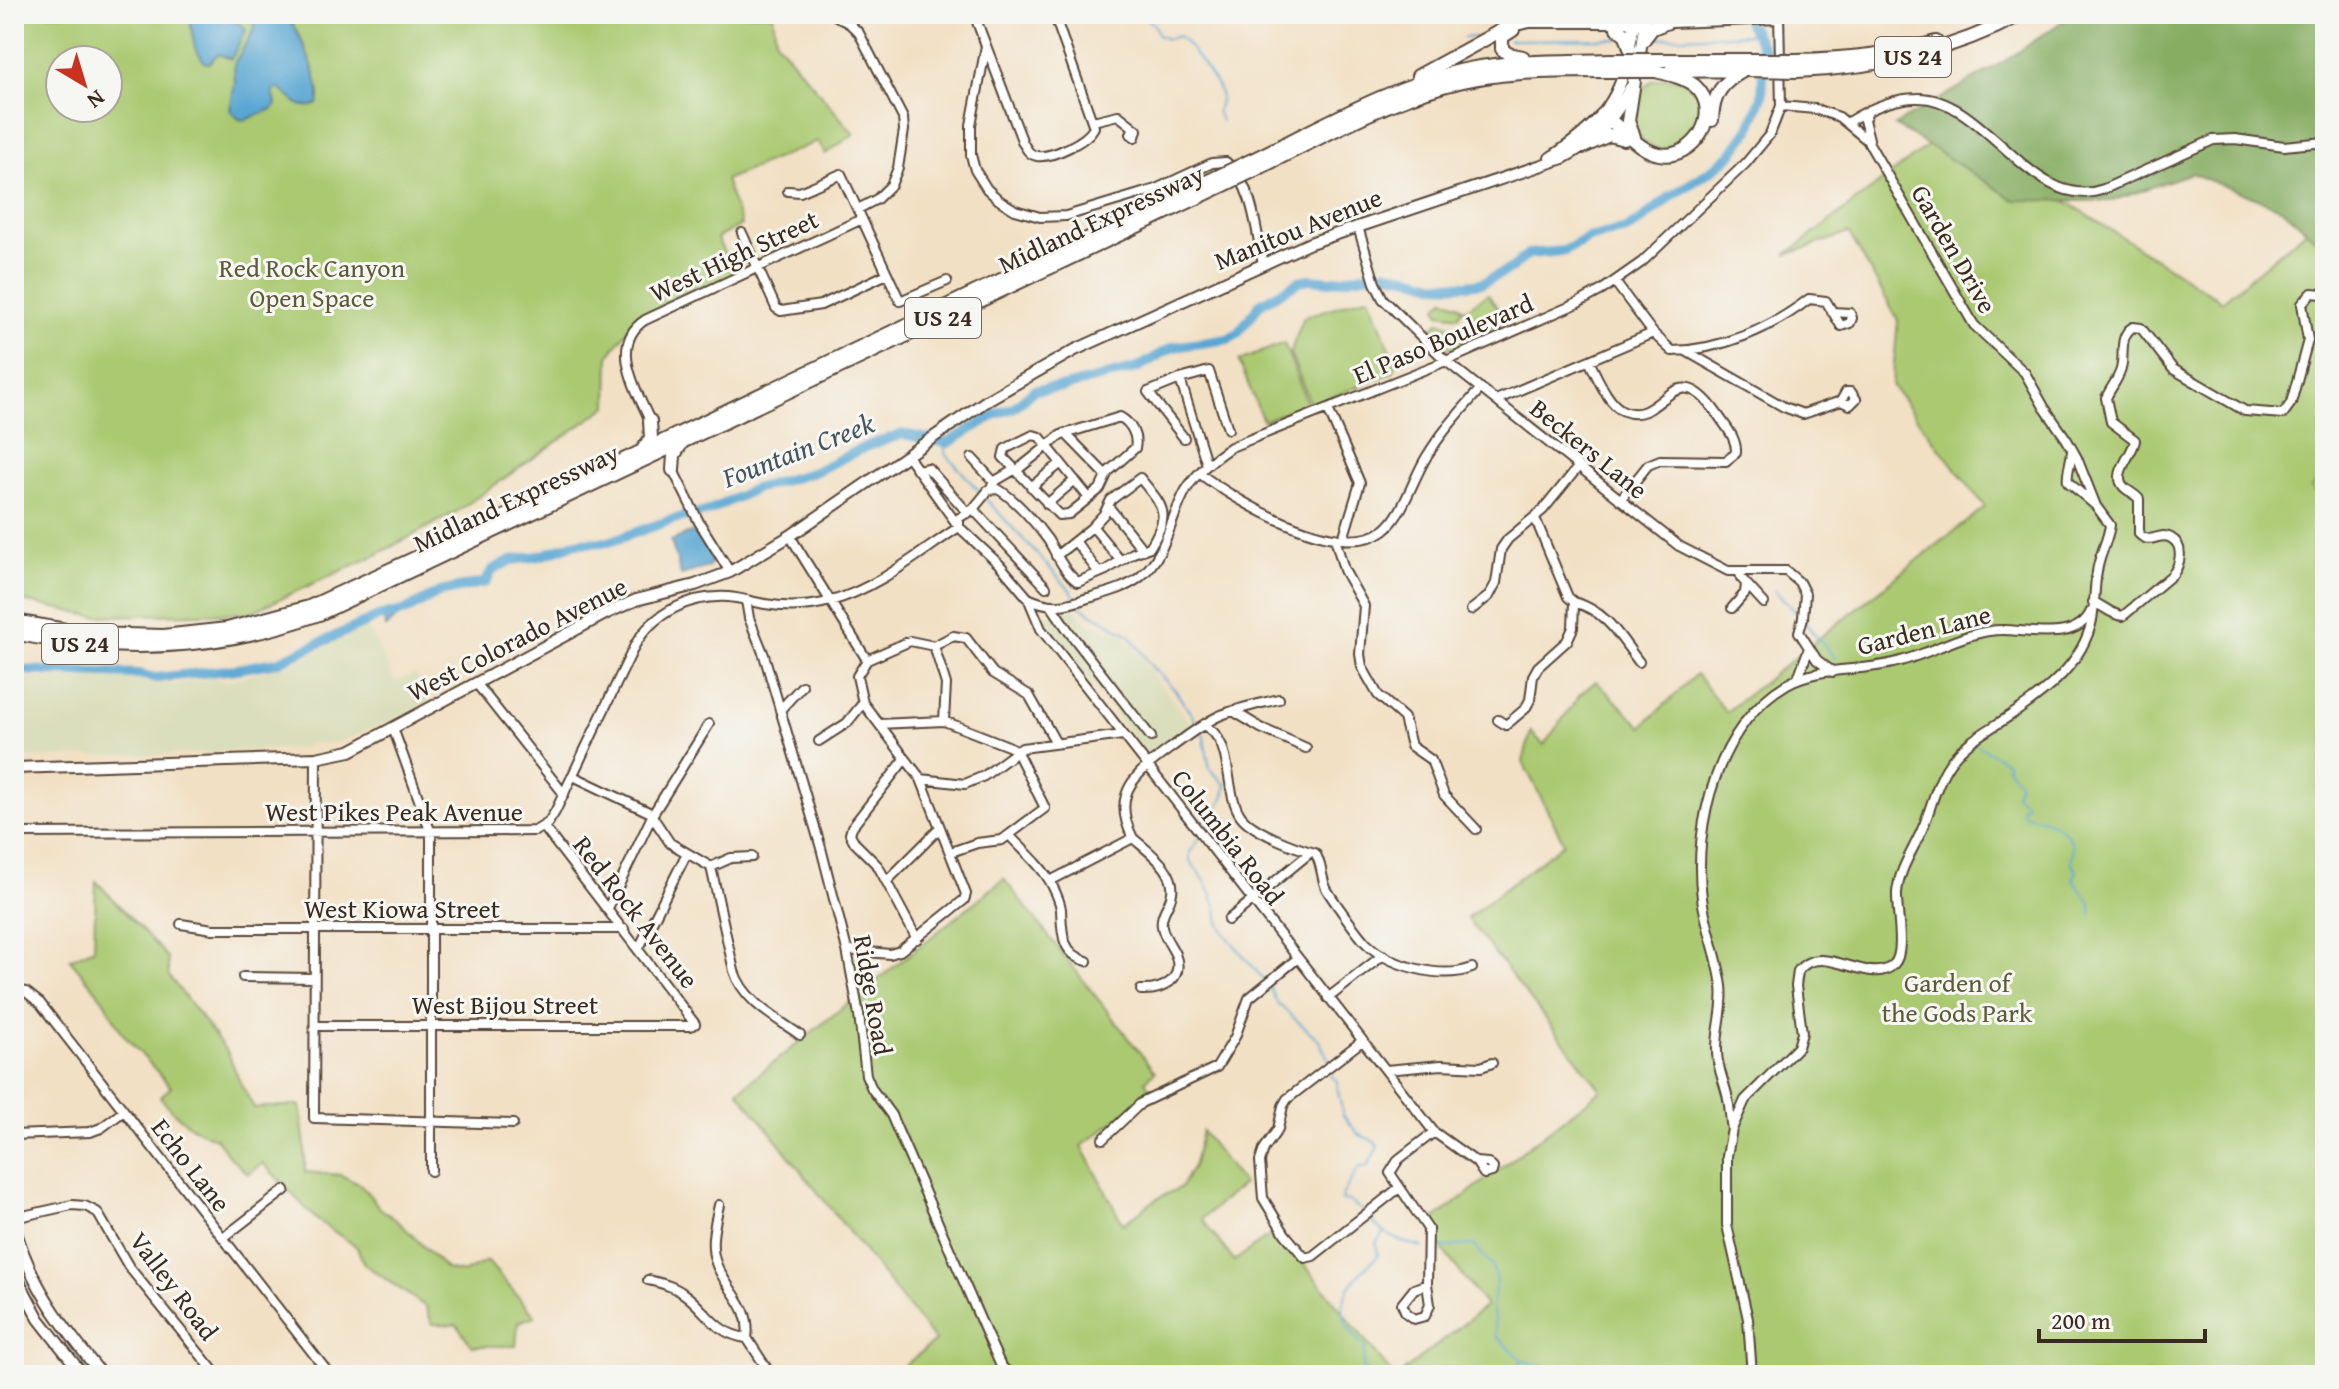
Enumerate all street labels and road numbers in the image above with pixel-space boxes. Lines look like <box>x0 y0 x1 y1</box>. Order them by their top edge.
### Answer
road number: US 24 <box>1875 37 1951 77</box>
street label: Midland Expressway <box>991 154 1210 283</box>
street label: Manitou Avenue <box>1208 177 1387 280</box>
street label: Garden Drive <box>1902 177 2007 320</box>
street label: West High Street <box>643 199 825 312</box>
street label: El Paso Boulevard <box>1347 283 1539 394</box>
road number: US 24 <box>905 298 981 338</box>
street label: Beckers Lane <box>1522 389 1657 508</box>
street label: Midland Expressway <box>406 433 625 562</box>
street label: West Colorado Avenue <box>400 566 633 711</box>
street label: Garden Lane <box>1853 594 1995 665</box>
road number: US 24 <box>42 624 118 664</box>
street label: Columbia Road <box>1163 760 1294 913</box>
street label: West Pikes Peak Avenue <box>265 792 523 831</box>
street label: Red Rock Avenue <box>564 827 709 997</box>
street label: West Kiowa Street <box>304 889 500 928</box>
street label: Ridge Road <box>844 932 903 1058</box>
street label: West Bijou Street <box>412 985 598 1024</box>
street label: Echo Lane <box>142 1109 241 1220</box>
street label: Valley Road <box>120 1223 228 1349</box>

